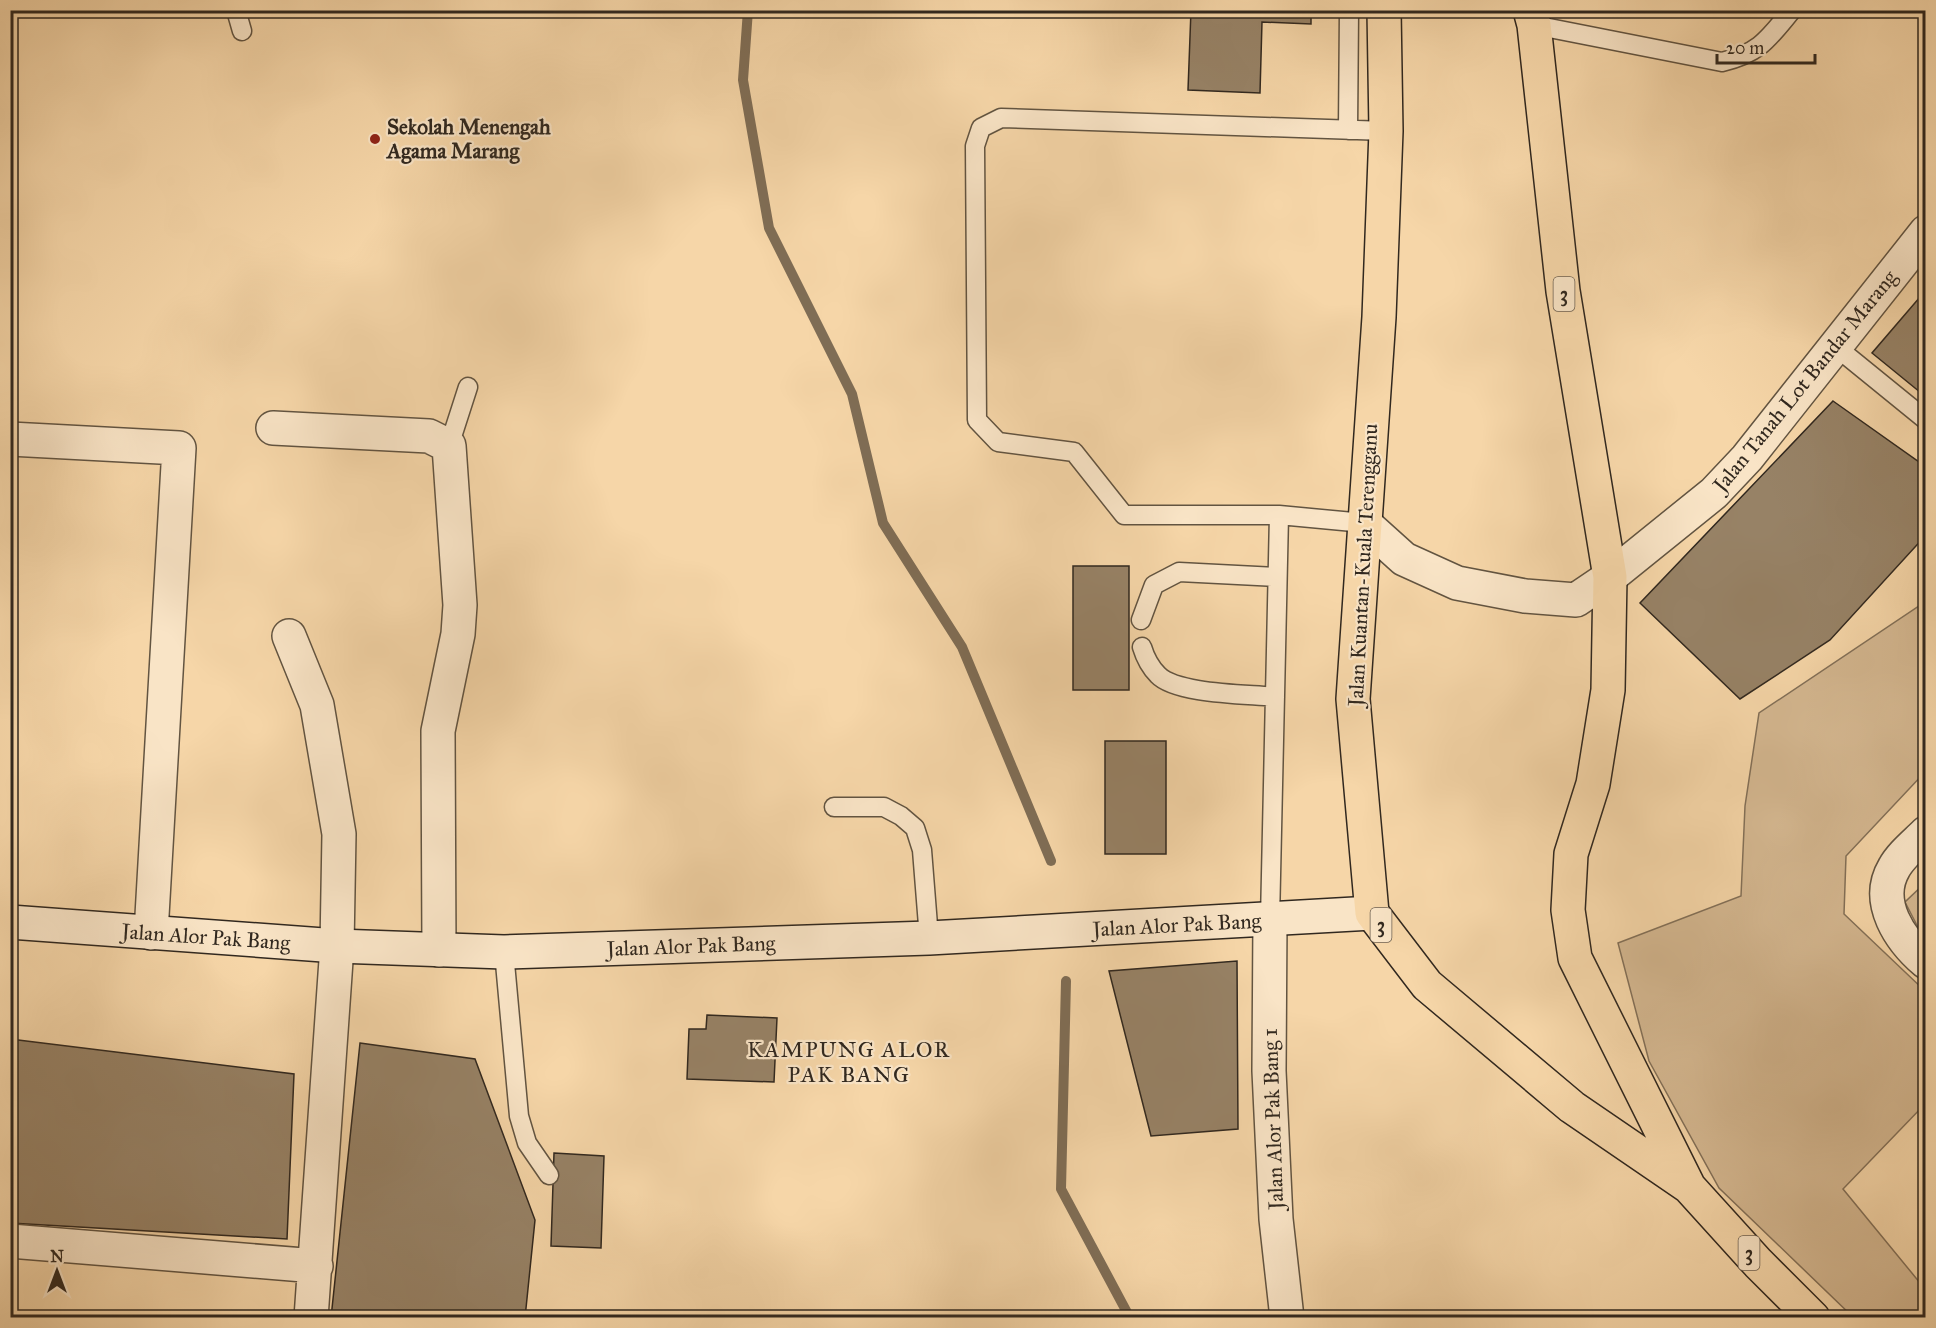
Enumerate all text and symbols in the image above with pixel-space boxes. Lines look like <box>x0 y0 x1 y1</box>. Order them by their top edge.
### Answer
scale bar <box>1717 27 1814 65</box>
text: 20 m <box>1726 37 1764 59</box>
place label: Sekolah Menengah Agama Marang <box>385 114 551 164</box>
marker: Sekolah Menengah Agama Marang <box>368 132 382 146</box>
street label: Jalan Tanah Lot Bandar Marang <box>1706 265 1903 499</box>
road number: 3 <box>1554 277 1574 311</box>
street label: Jalan Kuantan-Kuala Terengganu <box>1342 423 1383 709</box>
street label: Jalan Alor Pak Bang <box>1090 908 1262 943</box>
road number: 3 <box>1370 908 1392 942</box>
street label: Jalan Alor Pak Bang <box>119 918 291 956</box>
street label: Jalan Alor Pak Bang <box>604 930 776 962</box>
street label: Jalan Alor Pak Bang 1 <box>1257 1028 1289 1212</box>
district label: KAMPUNG ALOR PAK BANG <box>747 1036 951 1088</box>
road number: 3 <box>1738 1236 1760 1270</box>
north arrow <box>27 1241 87 1301</box>
text: N <box>50 1247 64 1266</box>

